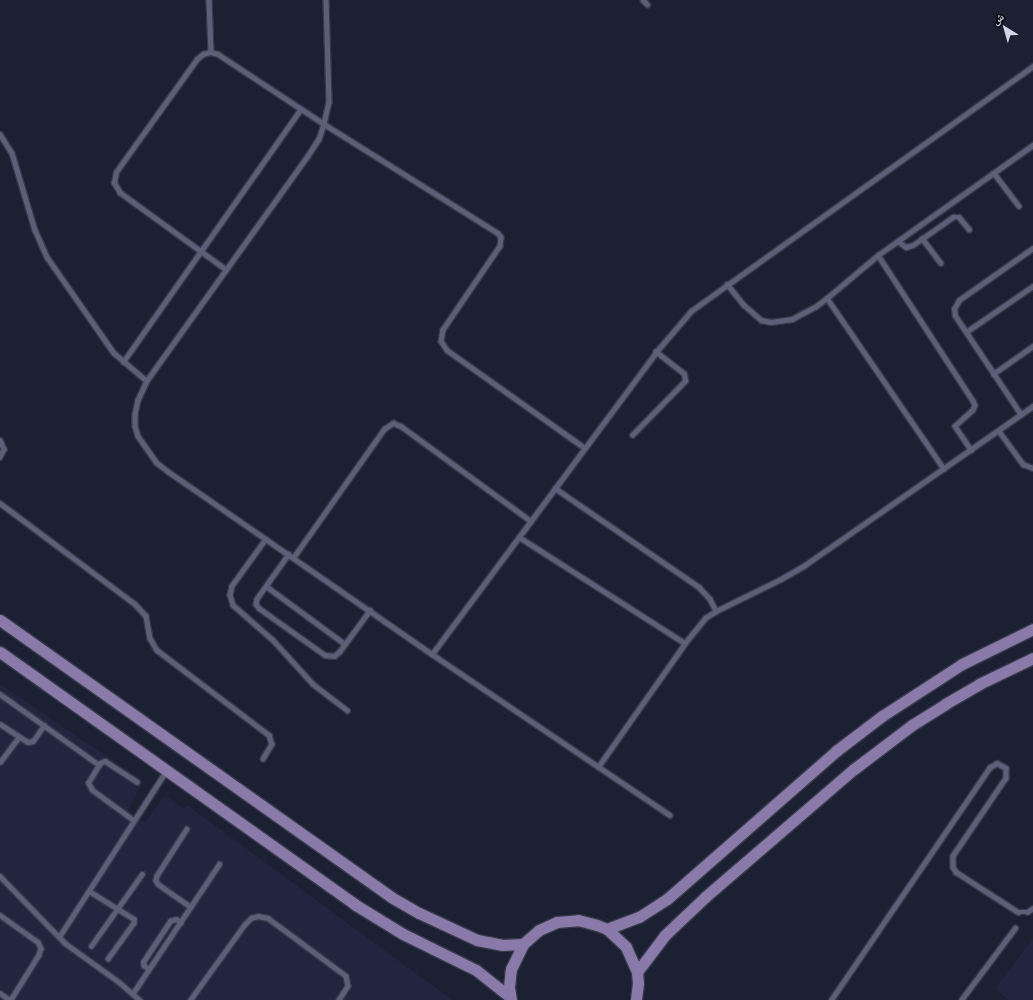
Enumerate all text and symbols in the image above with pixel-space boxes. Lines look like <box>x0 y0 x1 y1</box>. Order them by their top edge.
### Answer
north arrow <box>985 8 1025 48</box>
text: ش <box>990 10 1006 27</box>

